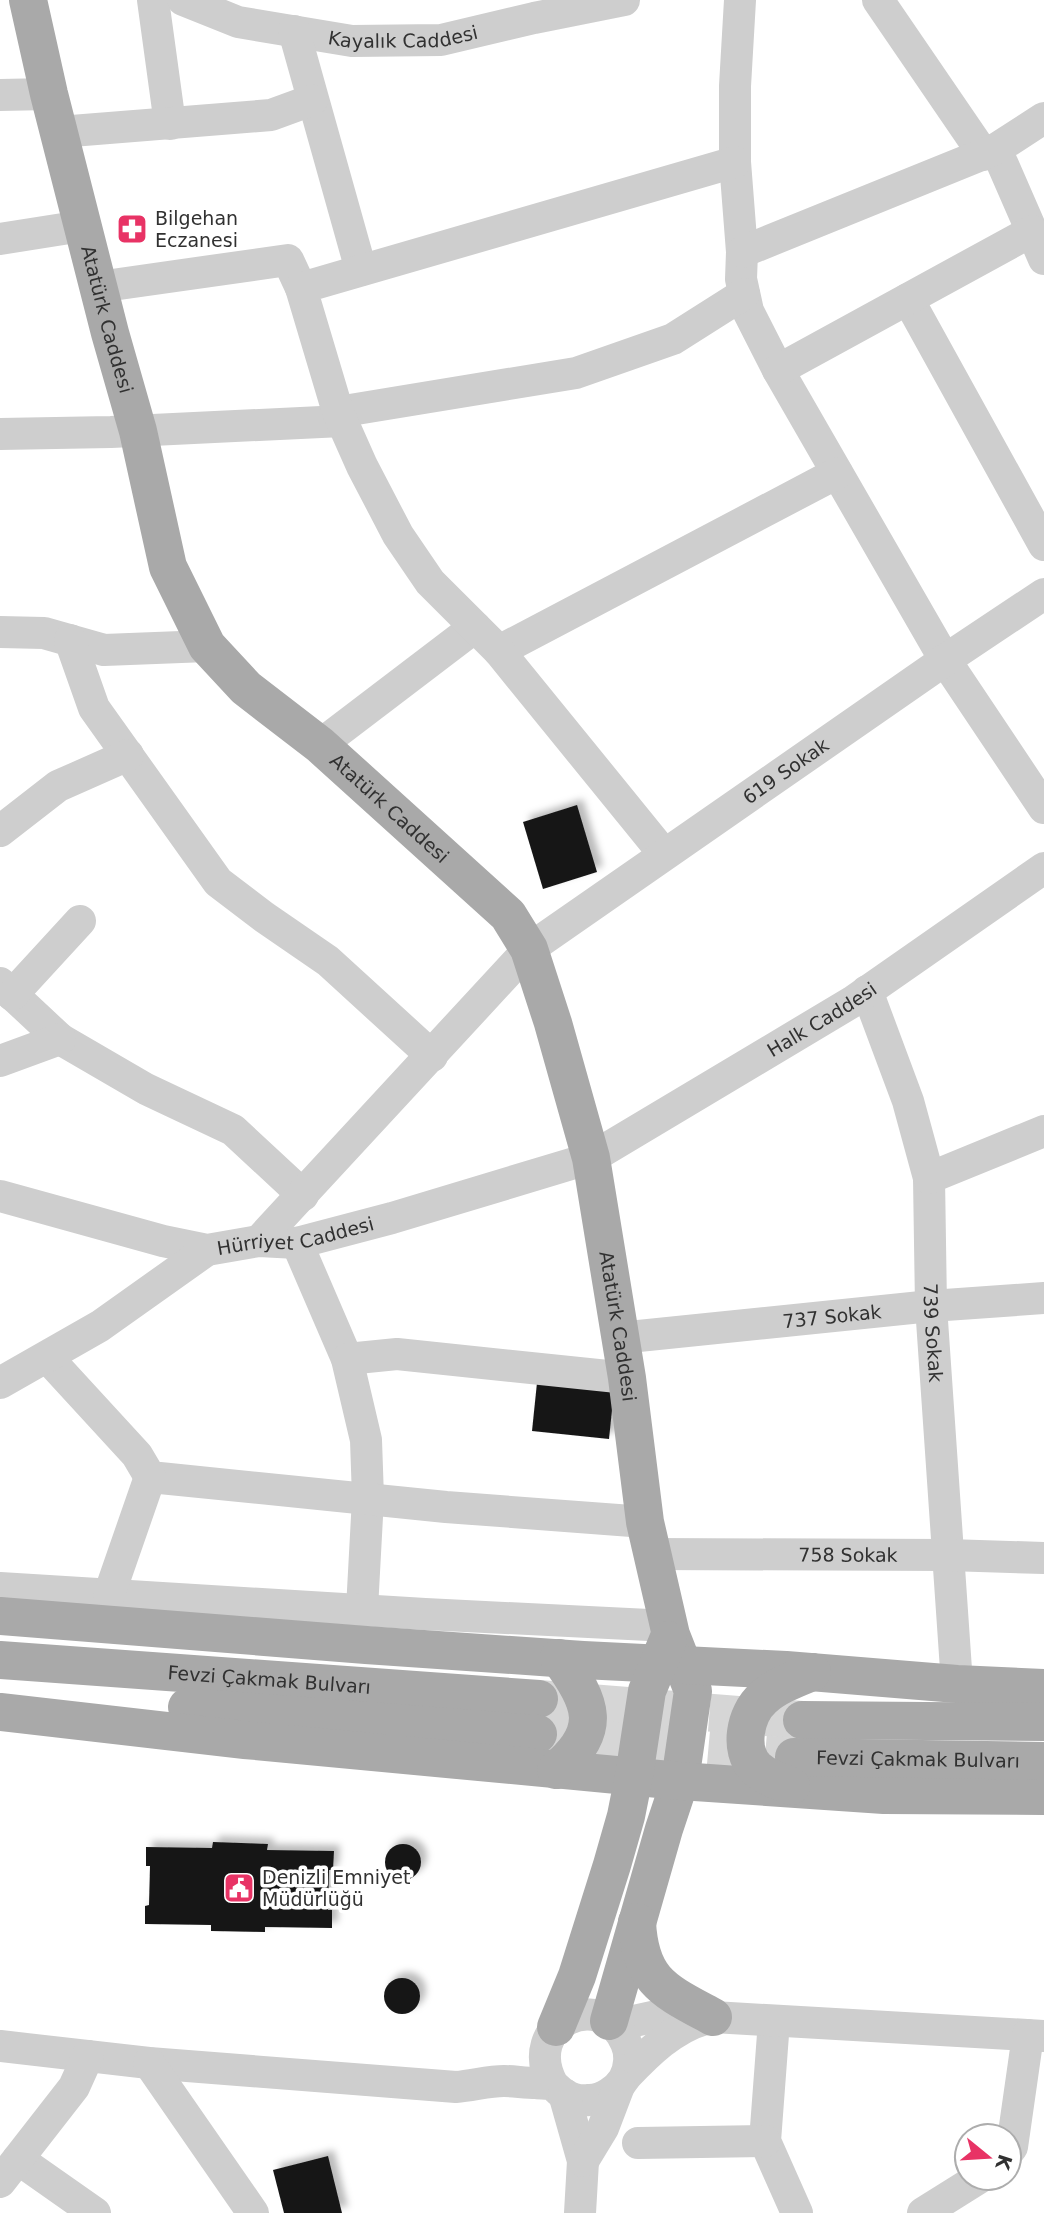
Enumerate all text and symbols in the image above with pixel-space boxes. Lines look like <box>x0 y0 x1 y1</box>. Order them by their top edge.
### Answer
street label: Kayalık Caddesi <box>327 21 480 52</box>
place label: Bilgehan Eczanesi <box>155 207 238 251</box>
pharmacy icon: Bilgehan Eczanesi <box>115 212 149 246</box>
street label: Atatürk Caddesi <box>77 243 138 396</box>
street label: 619 Sokak <box>738 733 833 808</box>
street label: Atatürk Caddesi <box>326 749 454 867</box>
street label: Halk Caddesi <box>763 977 881 1061</box>
street label: Hürriyet Caddesi <box>215 1212 376 1259</box>
street label: Atatürk Caddesi <box>595 1249 641 1403</box>
street label: 739 Sokak <box>920 1283 947 1383</box>
street label: 737 Sokak <box>781 1300 882 1332</box>
street label: 758 Sokak <box>798 1543 898 1566</box>
street label: Fevzi Çakmak Bulvarı <box>167 1661 372 1698</box>
street label: Fevzi Çakmak Bulvarı <box>816 1746 1020 1772</box>
place label: Denizli Emniyet Müdürlüğü <box>262 1866 410 1910</box>
public building icon: Denizli Emniyet Müdürlüğü <box>222 1871 256 1905</box>
north arrow <box>953 2122 1023 2192</box>
text: K <box>991 2152 1017 2174</box>

